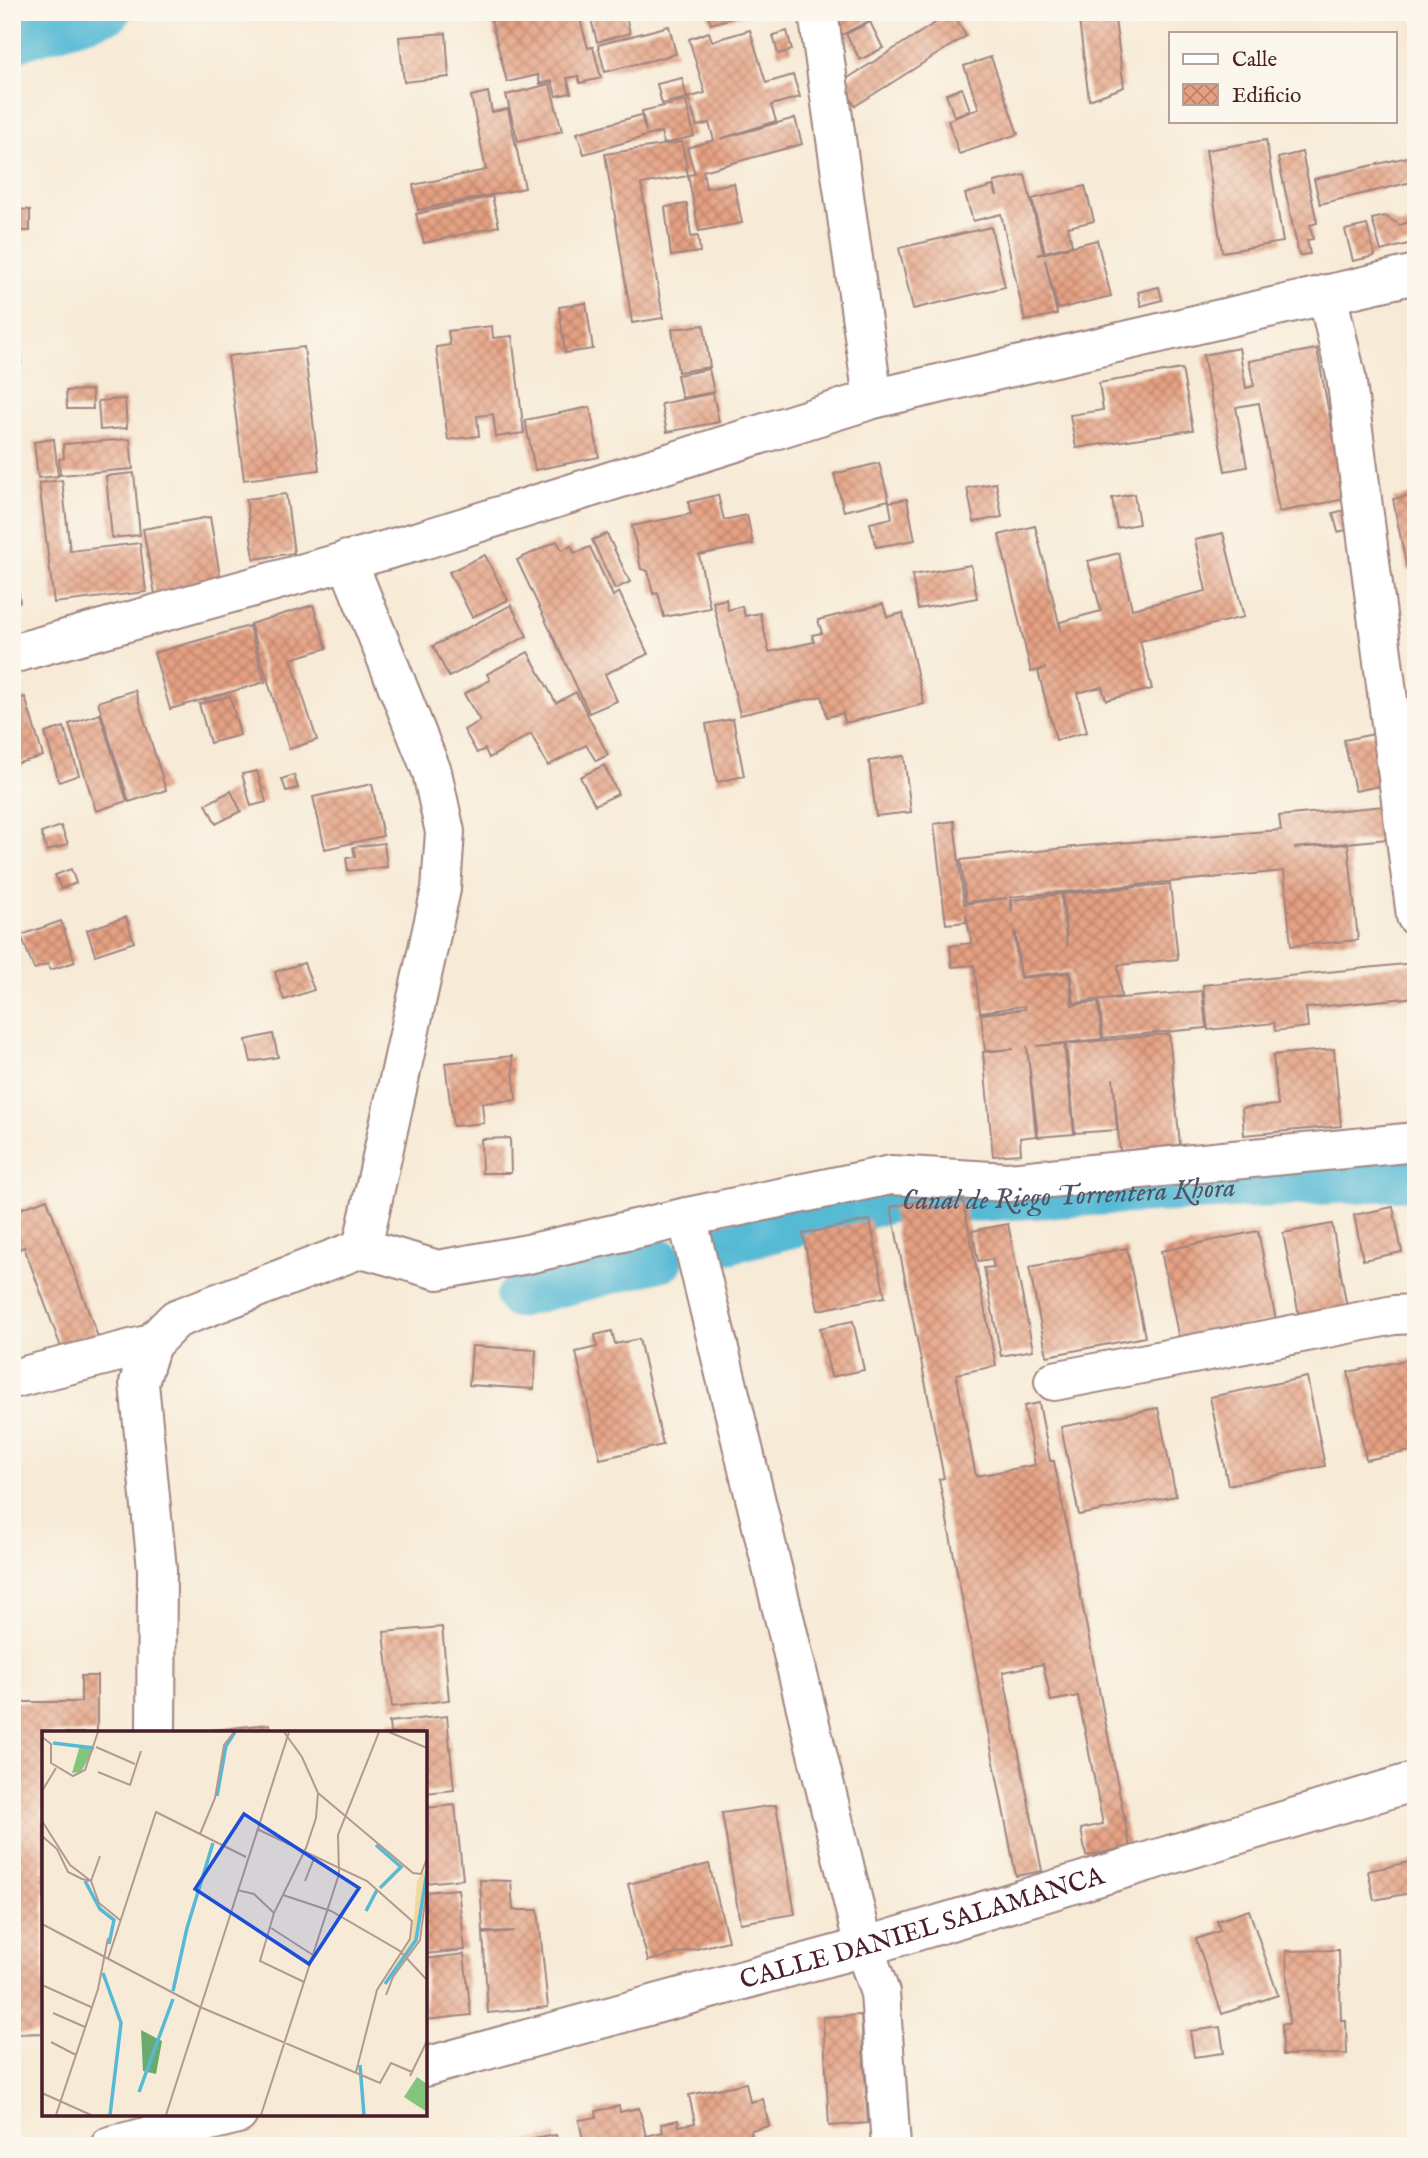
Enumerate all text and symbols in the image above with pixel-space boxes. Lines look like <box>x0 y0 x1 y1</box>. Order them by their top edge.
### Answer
legend <box>1169 32 1396 122</box>
text: Calle <box>1232 47 1277 74</box>
text: Edificio <box>1232 83 1301 110</box>
water label: Canal de Riego Torrentera Khora <box>902 1170 1237 1219</box>
inset map <box>42 1731 427 2116</box>
street label: CALLE DANIEL SALAMANCA <box>736 1859 1109 1997</box>

